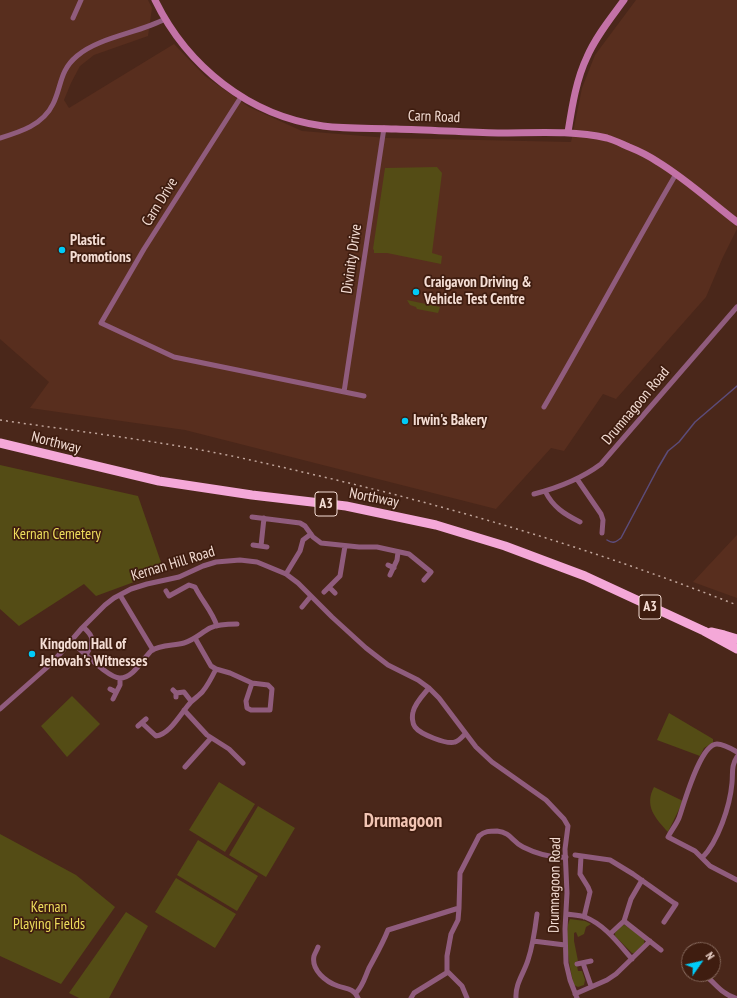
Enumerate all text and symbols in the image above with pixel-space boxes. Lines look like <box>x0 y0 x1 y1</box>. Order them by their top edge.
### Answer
street label: Carn Road <box>408 107 460 127</box>
street label: Carn Drive <box>138 174 182 230</box>
street label: Divinity Drive <box>338 223 366 295</box>
place label: Plastic Promotions <box>70 232 131 267</box>
marker: Plastic Promotions <box>57 245 67 255</box>
place label: Craigavon Driving & Vehicle Test Centre <box>424 274 532 309</box>
marker: Craigavon Driving & Vehicle Test Centre <box>411 287 421 297</box>
street label: Drumnagoon Road <box>598 364 674 448</box>
place label: Irwin's Bakery <box>413 412 487 430</box>
marker: Irwin's Bakery <box>400 416 410 426</box>
street label: Northway <box>29 428 83 458</box>
street label: Northway <box>348 484 400 512</box>
road number: A3 <box>315 492 337 516</box>
park label: Kernan Cemetery <box>13 526 101 544</box>
street label: Kernan Hill Road <box>129 543 217 585</box>
road number: A3 <box>639 595 661 619</box>
place label: Kingdom Hall of Jehovah's Witnesses <box>40 636 147 671</box>
marker: Kingdom Hall of Jehovah's Witnesses <box>27 649 37 659</box>
district label: Drumagoon <box>364 811 442 833</box>
street label: Drumnagoon Road <box>545 837 565 933</box>
park label: Kernan Playing Fields <box>13 899 85 934</box>
north arrow <box>681 942 721 982</box>
text: N <box>703 949 718 962</box>

